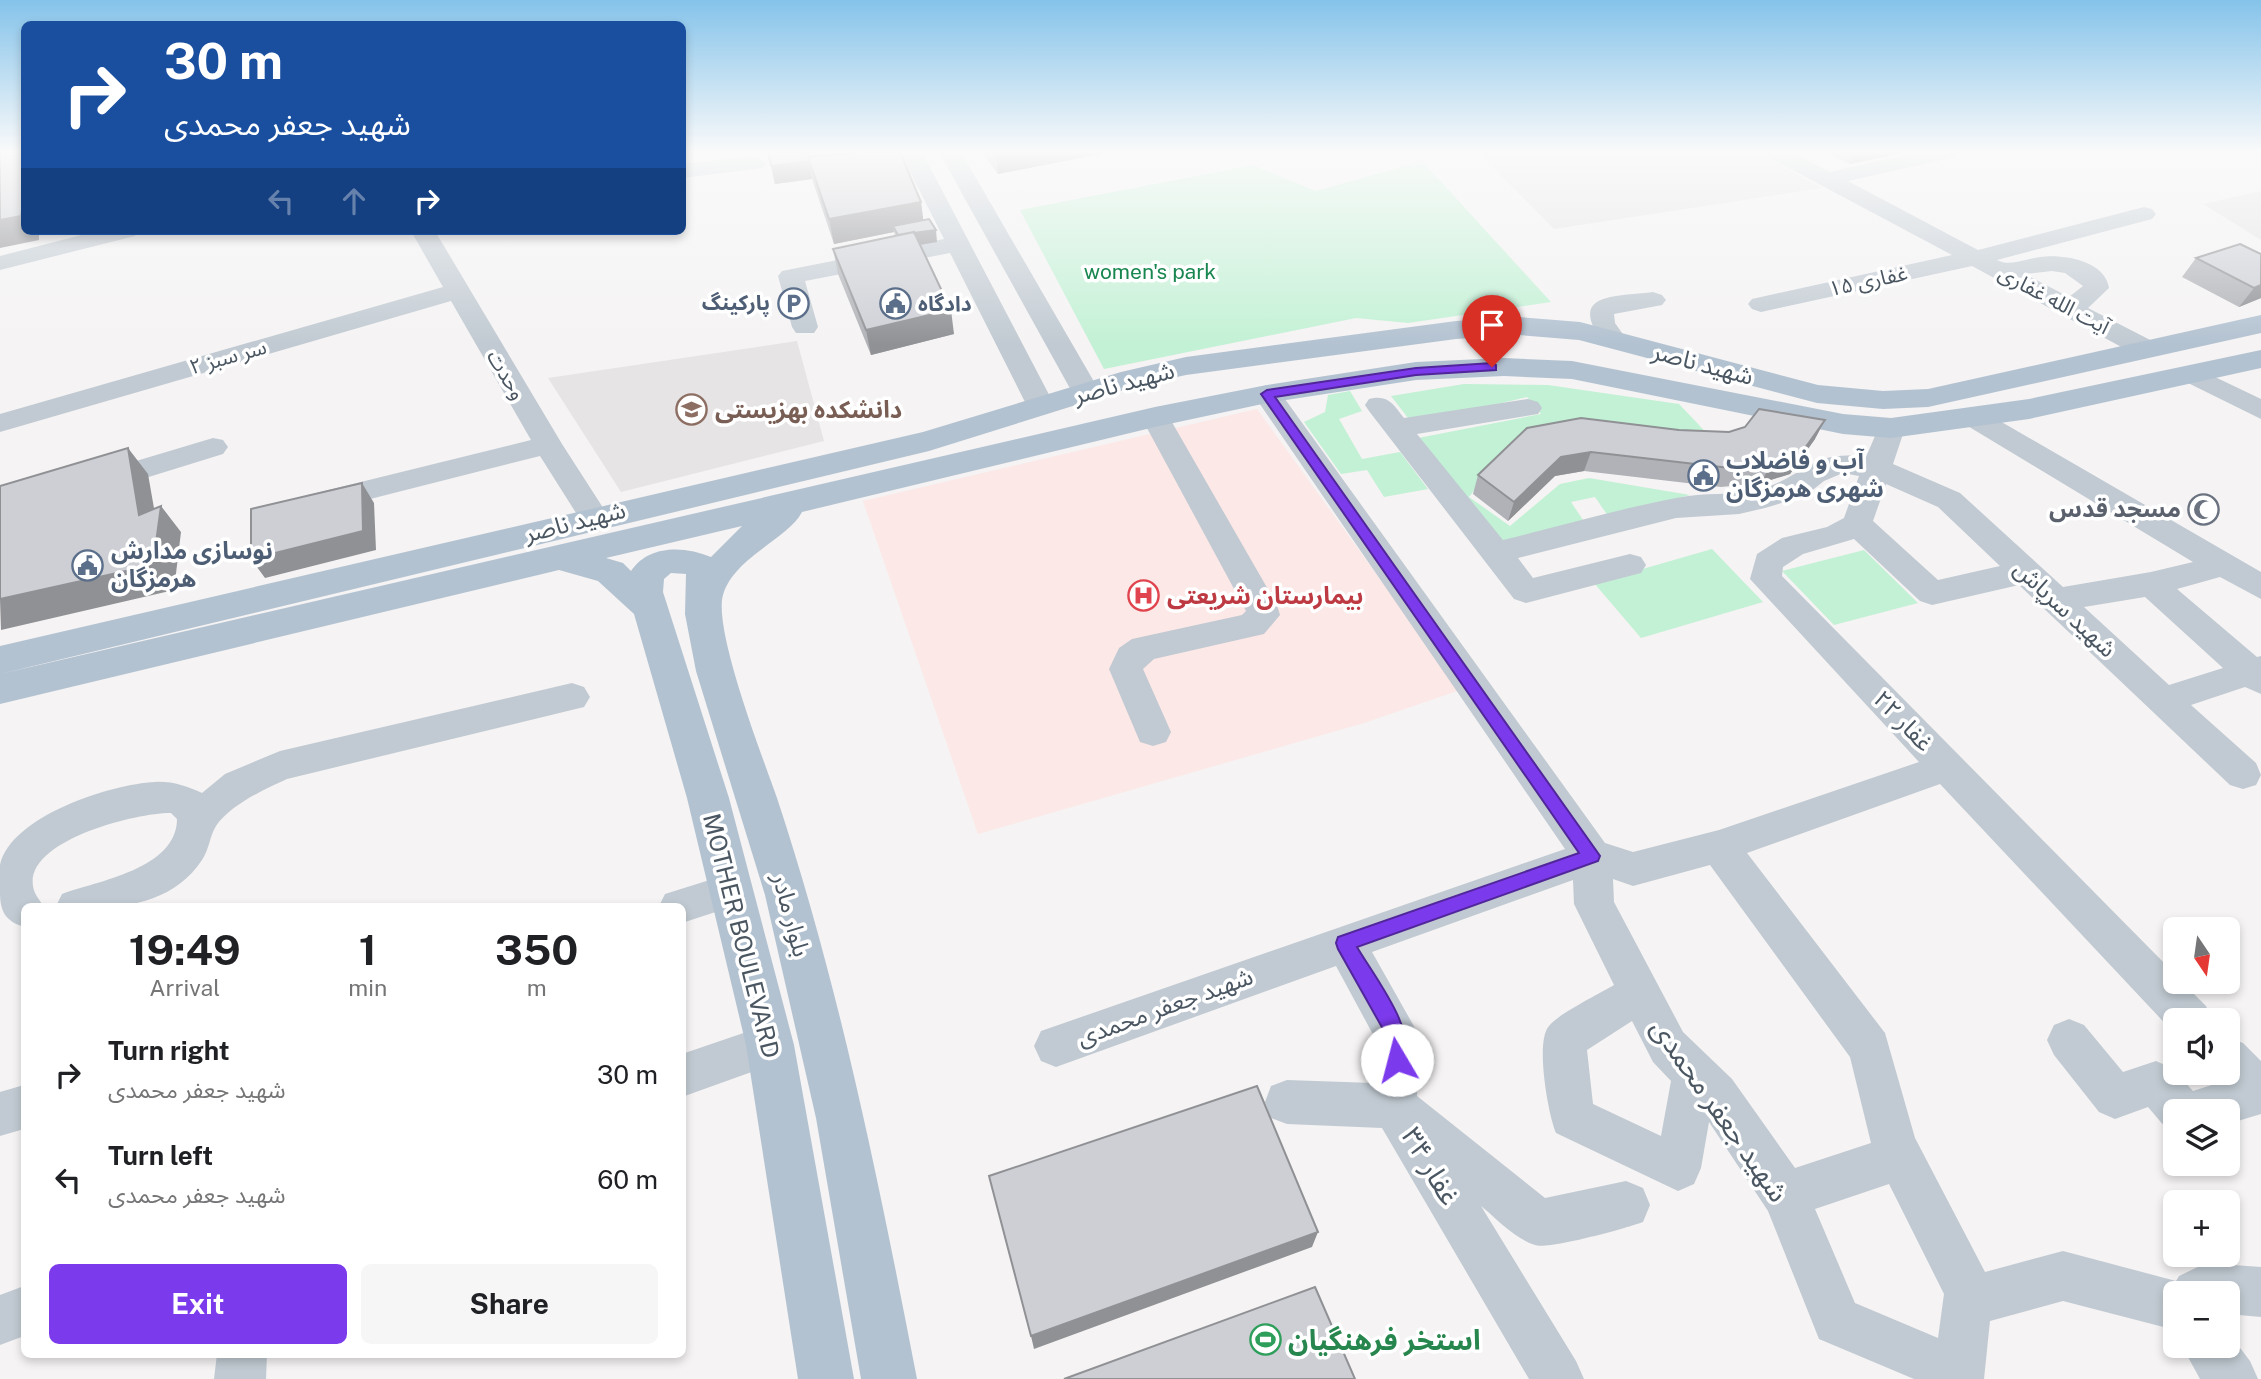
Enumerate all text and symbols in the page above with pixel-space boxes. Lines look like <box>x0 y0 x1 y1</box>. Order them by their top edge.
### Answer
text: 30 m <box>164 32 283 90</box>
icon: right <box>49 49 140 140</box>
text: شهید جعفر محمدی <box>164 105 411 142</box>
icon: left <box>262 182 300 220</box>
icon: ahead <box>335 182 373 220</box>
icon: right <box>408 182 446 220</box>
park label: women's park <box>1084 259 1216 284</box>
street label: غفاری ۱۵ <box>1826 260 1910 301</box>
street label: آیت الله غفاری <box>1994 260 2115 340</box>
parking icon: پارکینگ <box>776 286 810 320</box>
public building icon: دادگاه <box>878 287 912 321</box>
place label: پارکینگ <box>702 290 770 317</box>
place label: دادگاه <box>918 291 972 316</box>
pin <box>1462 295 1522 367</box>
icon: arrive <box>1473 306 1511 344</box>
street label: سر سبز ۲ <box>186 334 269 379</box>
street label: شهید ناصر <box>1649 336 1757 391</box>
street label: وحدت <box>482 345 531 404</box>
street label: شهید ناصر <box>1069 355 1177 410</box>
school or university icon: دانشکده بهزیستی <box>675 393 709 427</box>
place label: دانشکده بهزیستی <box>715 395 902 424</box>
place label: آب و فاضلاب شهری هرمزگان <box>1726 446 1884 503</box>
public building icon: آب و فاضلاب شهری هرمزگان <box>1686 458 1720 492</box>
mosque icon: مسجد قدس <box>2187 492 2221 526</box>
place label: مسجد قدس <box>2049 494 2181 523</box>
street label: شهید ناصر <box>520 495 628 548</box>
place label: نوسازی مدارش هرمزگان <box>111 536 273 593</box>
public building icon: نوسازی مدارش هرمزگان <box>71 548 105 582</box>
street label: شهید سرپاش <box>2007 554 2123 664</box>
hospital icon: بیمارستان شریعتی <box>1127 579 1161 613</box>
place label: بیمارستان شریعتی <box>1167 581 1363 610</box>
street label: غفار ۲۲ <box>1868 684 1939 757</box>
street label: MOTHER BOULEVARD <box>698 811 786 1061</box>
street label: بلوار مادر <box>766 869 817 960</box>
north arrow <box>2163 917 2240 994</box>
map controls <box>2163 917 2240 1358</box>
text: 19:49 <box>129 925 241 974</box>
text: 1 <box>359 925 377 974</box>
text: 350 <box>495 925 578 974</box>
street label: شهید جعفر محمدی <box>1073 961 1257 1052</box>
text: Arrival <box>149 974 220 1001</box>
text: min <box>348 974 387 1001</box>
text: m <box>527 974 547 1001</box>
button: sound <box>2163 1008 2240 1085</box>
street label: شهید جعفر محمدی <box>1644 1012 1796 1208</box>
position arrow <box>1360 1023 1434 1097</box>
text: Turn right <box>108 1035 230 1066</box>
icon: right <box>49 1056 87 1094</box>
text: 30 m <box>597 1059 658 1090</box>
text: شهید جعفر محمدی <box>108 1076 285 1103</box>
button: layers <box>2163 1099 2240 1176</box>
street label: غفار ۳۴ <box>1394 1121 1468 1211</box>
text: Turn left <box>108 1140 213 1171</box>
icon: left <box>49 1161 87 1199</box>
text: 60 m <box>597 1164 658 1195</box>
text: شهید جعفر محمدی <box>108 1181 285 1208</box>
button: + <box>2163 1190 2240 1267</box>
button: Exit <box>49 1264 347 1344</box>
button: Share <box>361 1264 658 1344</box>
button: − <box>2163 1281 2240 1358</box>
sports icon: استخر فرهنگیان <box>1248 1323 1282 1357</box>
place label: استخر فرهنگیان <box>1288 1323 1481 1357</box>

